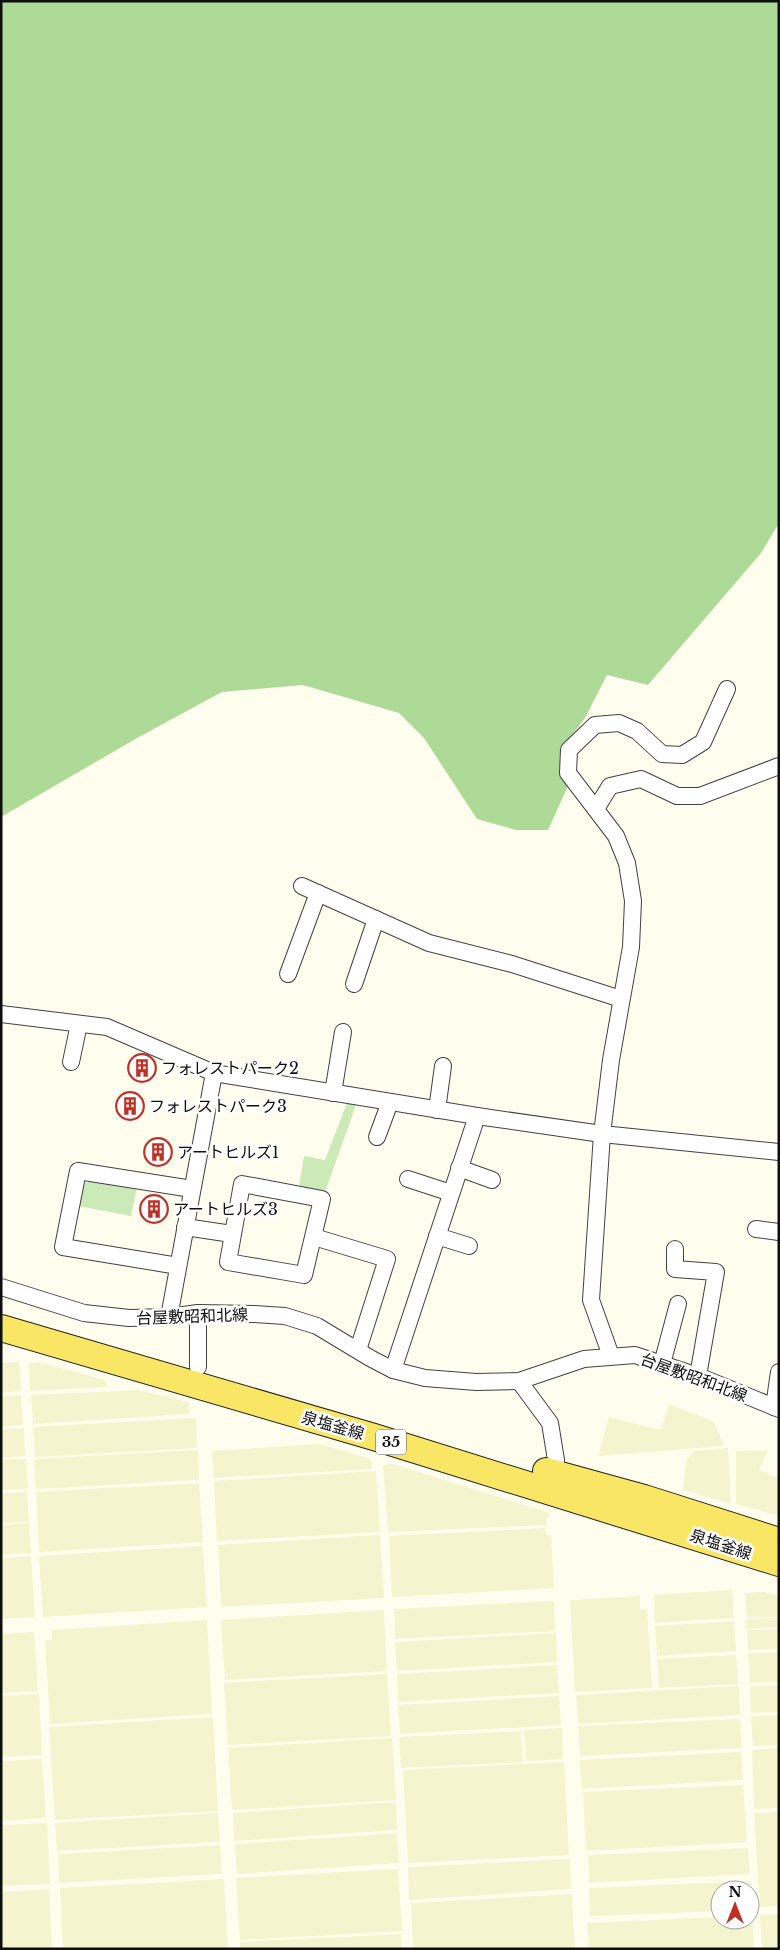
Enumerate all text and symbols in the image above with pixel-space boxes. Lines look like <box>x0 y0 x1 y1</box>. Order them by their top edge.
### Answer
building icon: フォレストパーク2 <box>127 1053 157 1083</box>
place label: フォレストパーク2 <box>161 1058 299 1078</box>
building icon: フォレストパーク3 <box>115 1091 145 1121</box>
place label: フォレストパーク3 <box>149 1096 287 1116</box>
building icon: アートヒルズ1 <box>143 1137 173 1167</box>
place label: アートヒルズ1 <box>177 1142 279 1162</box>
building icon: アートヒルズ3 <box>139 1194 169 1224</box>
place label: アートヒルズ3 <box>173 1199 278 1219</box>
street label: 台屋敷昭和北線 <box>136 1304 248 1328</box>
street label: 台屋敷昭和北線 <box>638 1348 750 1406</box>
street label: 泉塩釜線 <box>299 1407 367 1443</box>
road number: 35 <box>376 1430 406 1454</box>
street label: 泉塩釜線 <box>687 1525 755 1563</box>
north arrow <box>710 1880 760 1930</box>
text: N <box>728 1883 742 1901</box>

